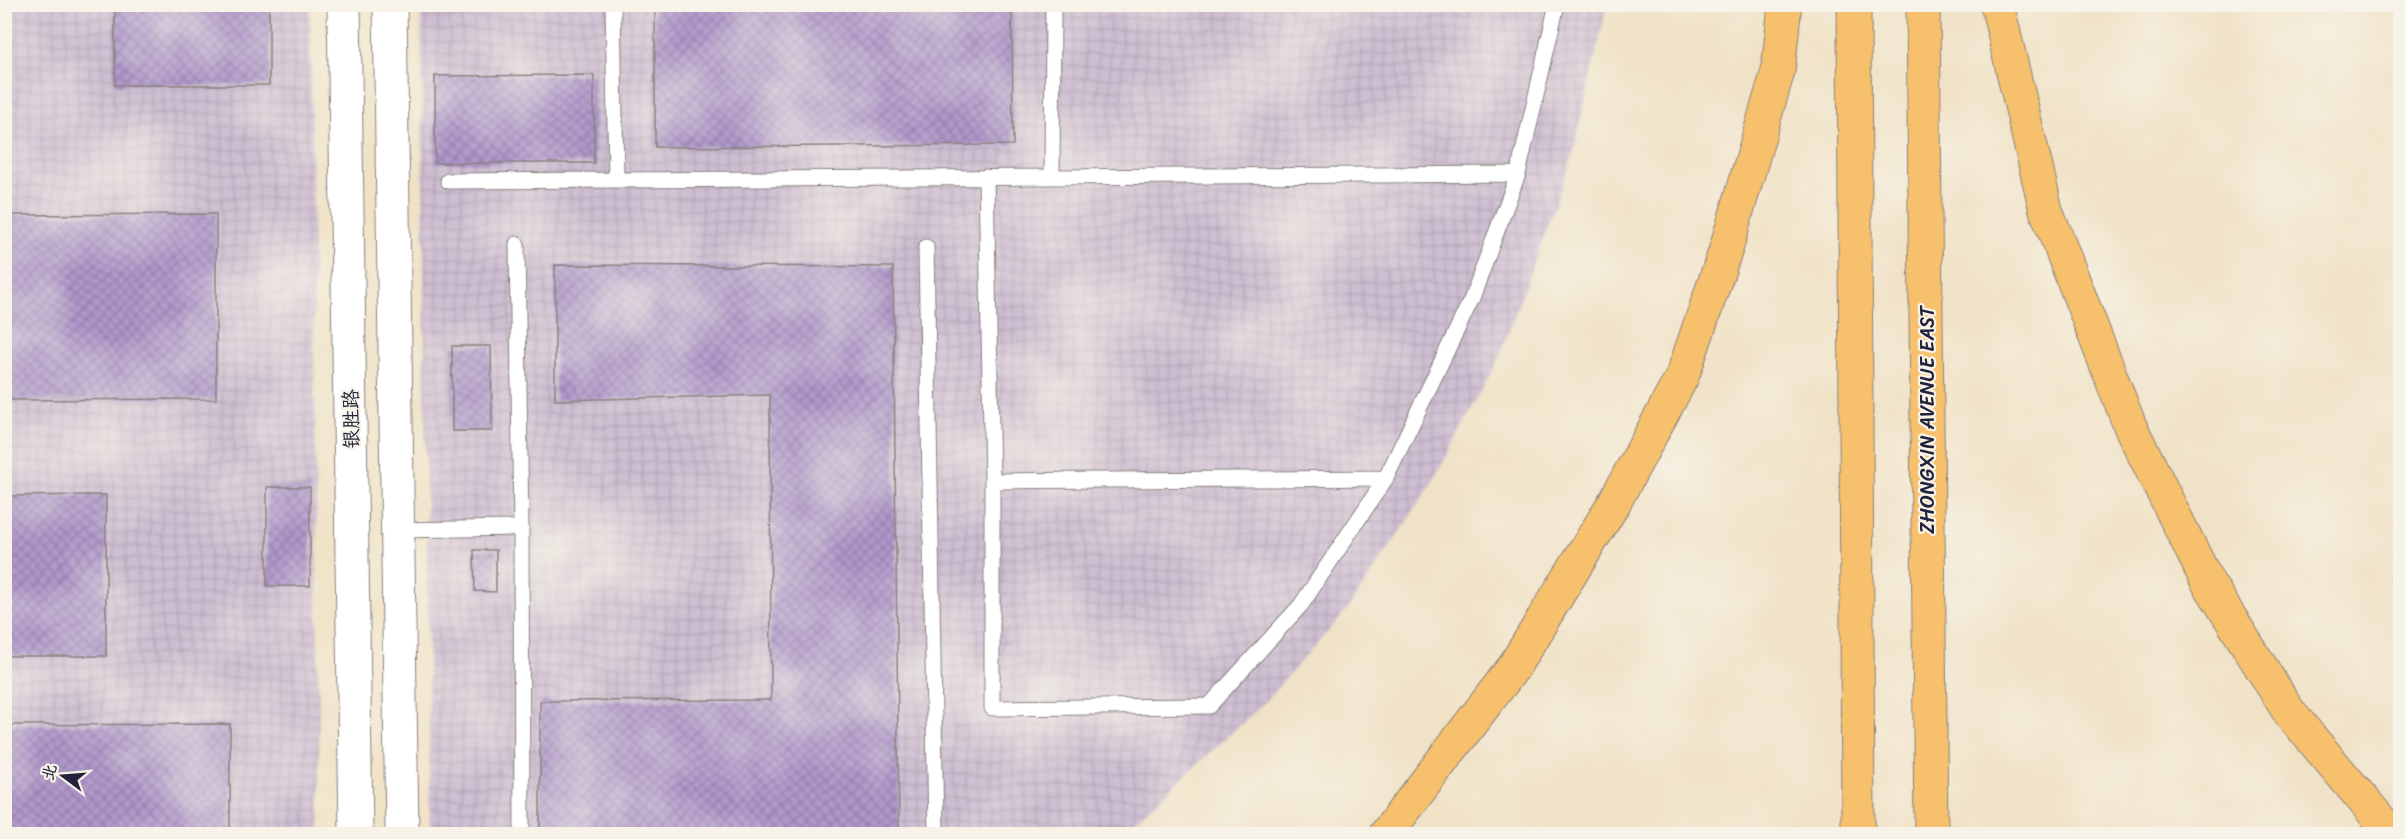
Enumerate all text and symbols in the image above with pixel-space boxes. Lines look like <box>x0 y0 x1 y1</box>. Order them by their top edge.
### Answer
street label: ZHONGXIN AVENUE EAST <box>1910 304 1945 534</box>
street label: 银胜路 <box>333 388 370 449</box>
north arrow <box>33 746 93 806</box>
text: 北 <box>33 760 65 784</box>

